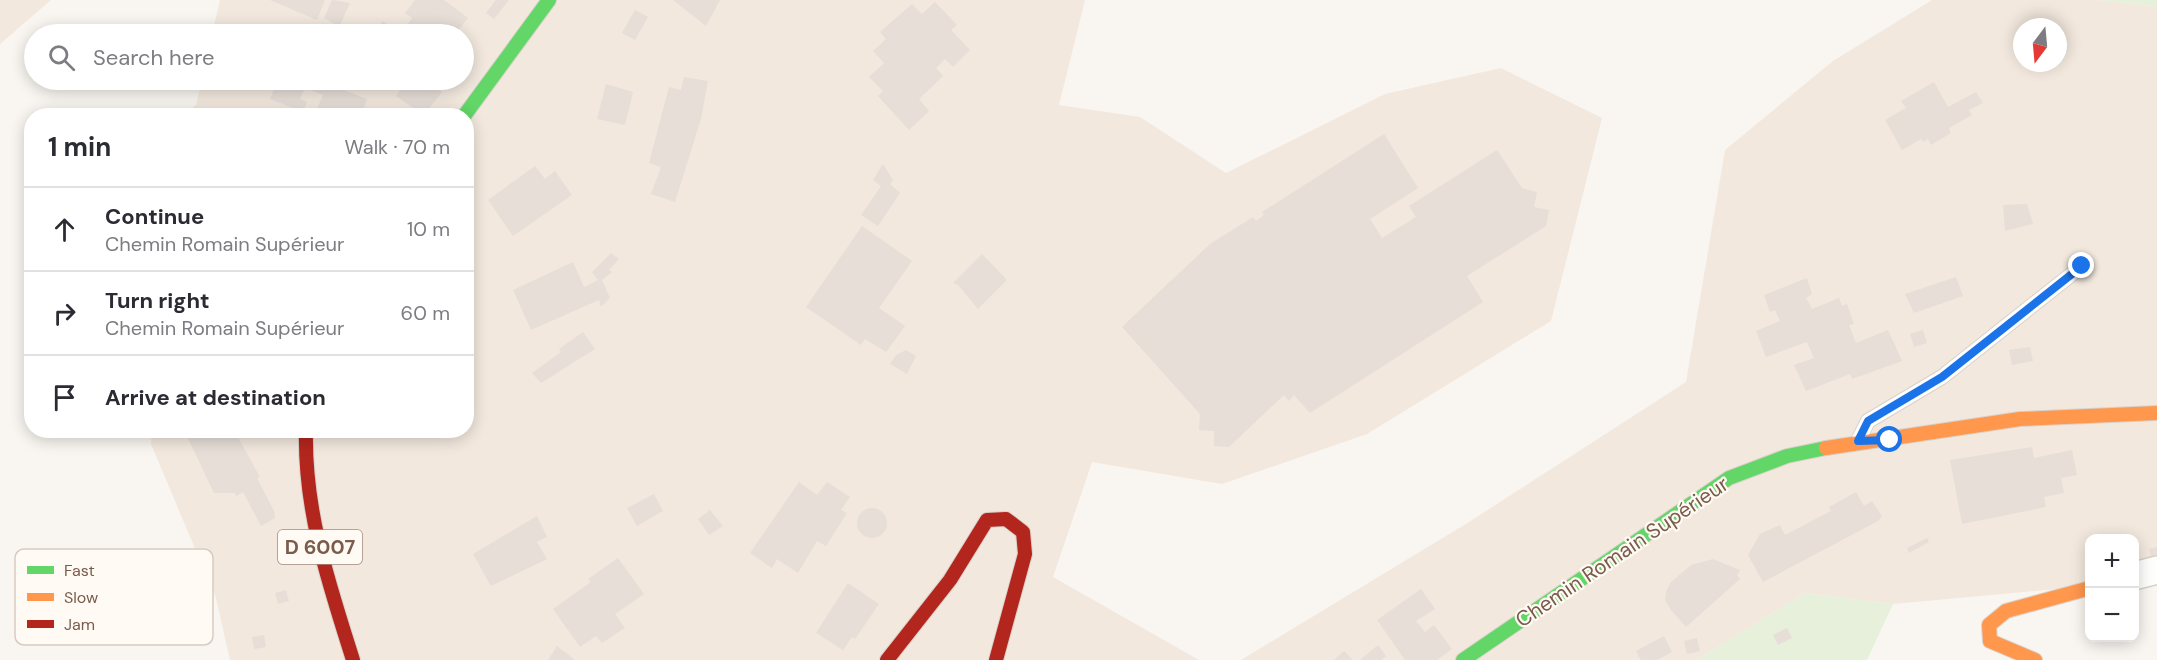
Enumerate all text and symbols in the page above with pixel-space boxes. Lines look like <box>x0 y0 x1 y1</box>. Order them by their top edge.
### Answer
north arrow <box>2013 18 2067 72</box>
search box <box>24 24 474 90</box>
icon: search <box>45 41 78 74</box>
text: Search here <box>93 43 214 72</box>
text: 1 min <box>48 130 111 164</box>
text: Walk · 70 m <box>344 134 450 160</box>
text: Continue <box>105 202 204 231</box>
icon: ahead <box>48 213 81 246</box>
text: 10 m <box>407 216 450 242</box>
text: Chemin Romain Supérieur <box>105 231 344 257</box>
route end <box>2068 252 2094 278</box>
text: Turn right <box>105 286 210 315</box>
icon: right <box>48 297 81 330</box>
text: 60 m <box>401 300 450 326</box>
text: Chemin Romain Supérieur <box>105 315 344 341</box>
icon: arrive <box>48 381 81 414</box>
text: Arrive at destination <box>105 383 326 412</box>
route start <box>1876 426 1902 452</box>
street label: Chemin Romain Supérieur <box>1510 470 1734 634</box>
road number: D 6007 <box>278 530 362 564</box>
map controls <box>2085 534 2139 642</box>
button: + <box>2085 534 2139 588</box>
legend <box>15 549 213 645</box>
text: Fast <box>64 560 95 581</box>
text: Slow <box>64 587 98 608</box>
button: − <box>2085 588 2139 642</box>
text: Jam <box>64 614 95 635</box>

